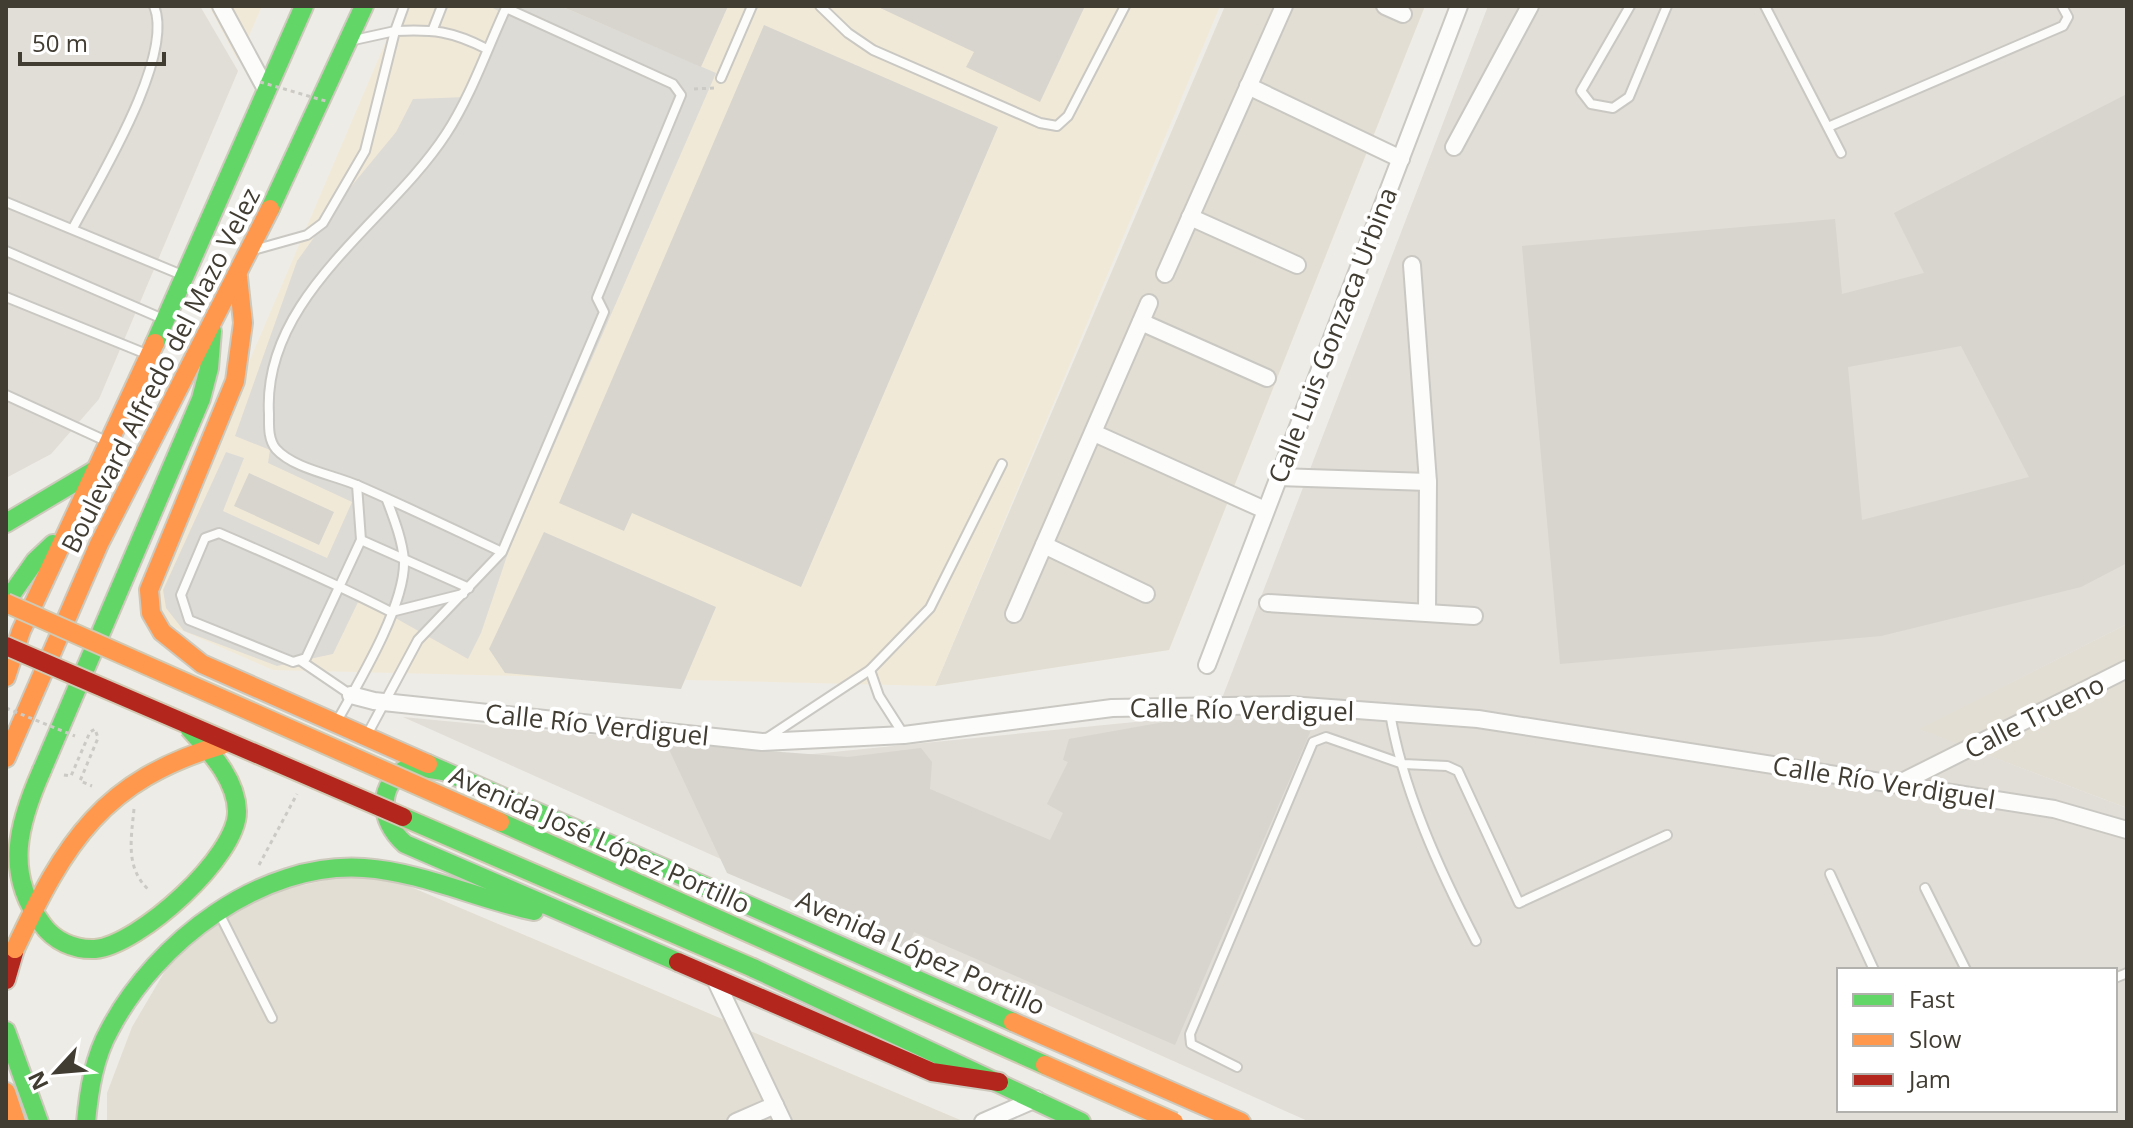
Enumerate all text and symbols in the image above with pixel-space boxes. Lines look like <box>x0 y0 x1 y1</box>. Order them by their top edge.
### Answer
scale bar <box>20 16 164 66</box>
text: 50 m <box>32 26 88 59</box>
street label: Boulevard Alfredo del Mazo Velez <box>52 181 268 559</box>
street label: Calle Luis Gonzaca Urbina <box>1259 182 1405 488</box>
street label: Calle Trueno <box>1958 665 2110 767</box>
street label: Calle Río Verdiguel <box>1129 689 1355 729</box>
street label: Calle Río Verdiguel <box>483 694 711 754</box>
street label: Calle Río Verdiguel <box>1770 747 1998 817</box>
street label: Avenida José López Portillo <box>444 756 756 922</box>
street label: Avenida López Portillo <box>791 881 1051 1023</box>
legend <box>1837 968 2117 1112</box>
text: Fast <box>1909 982 1955 1015</box>
text: Slow <box>1909 1022 1962 1055</box>
north arrow <box>16 1032 96 1112</box>
text: Jam <box>1907 1062 1951 1095</box>
text: N <box>20 1067 55 1096</box>

